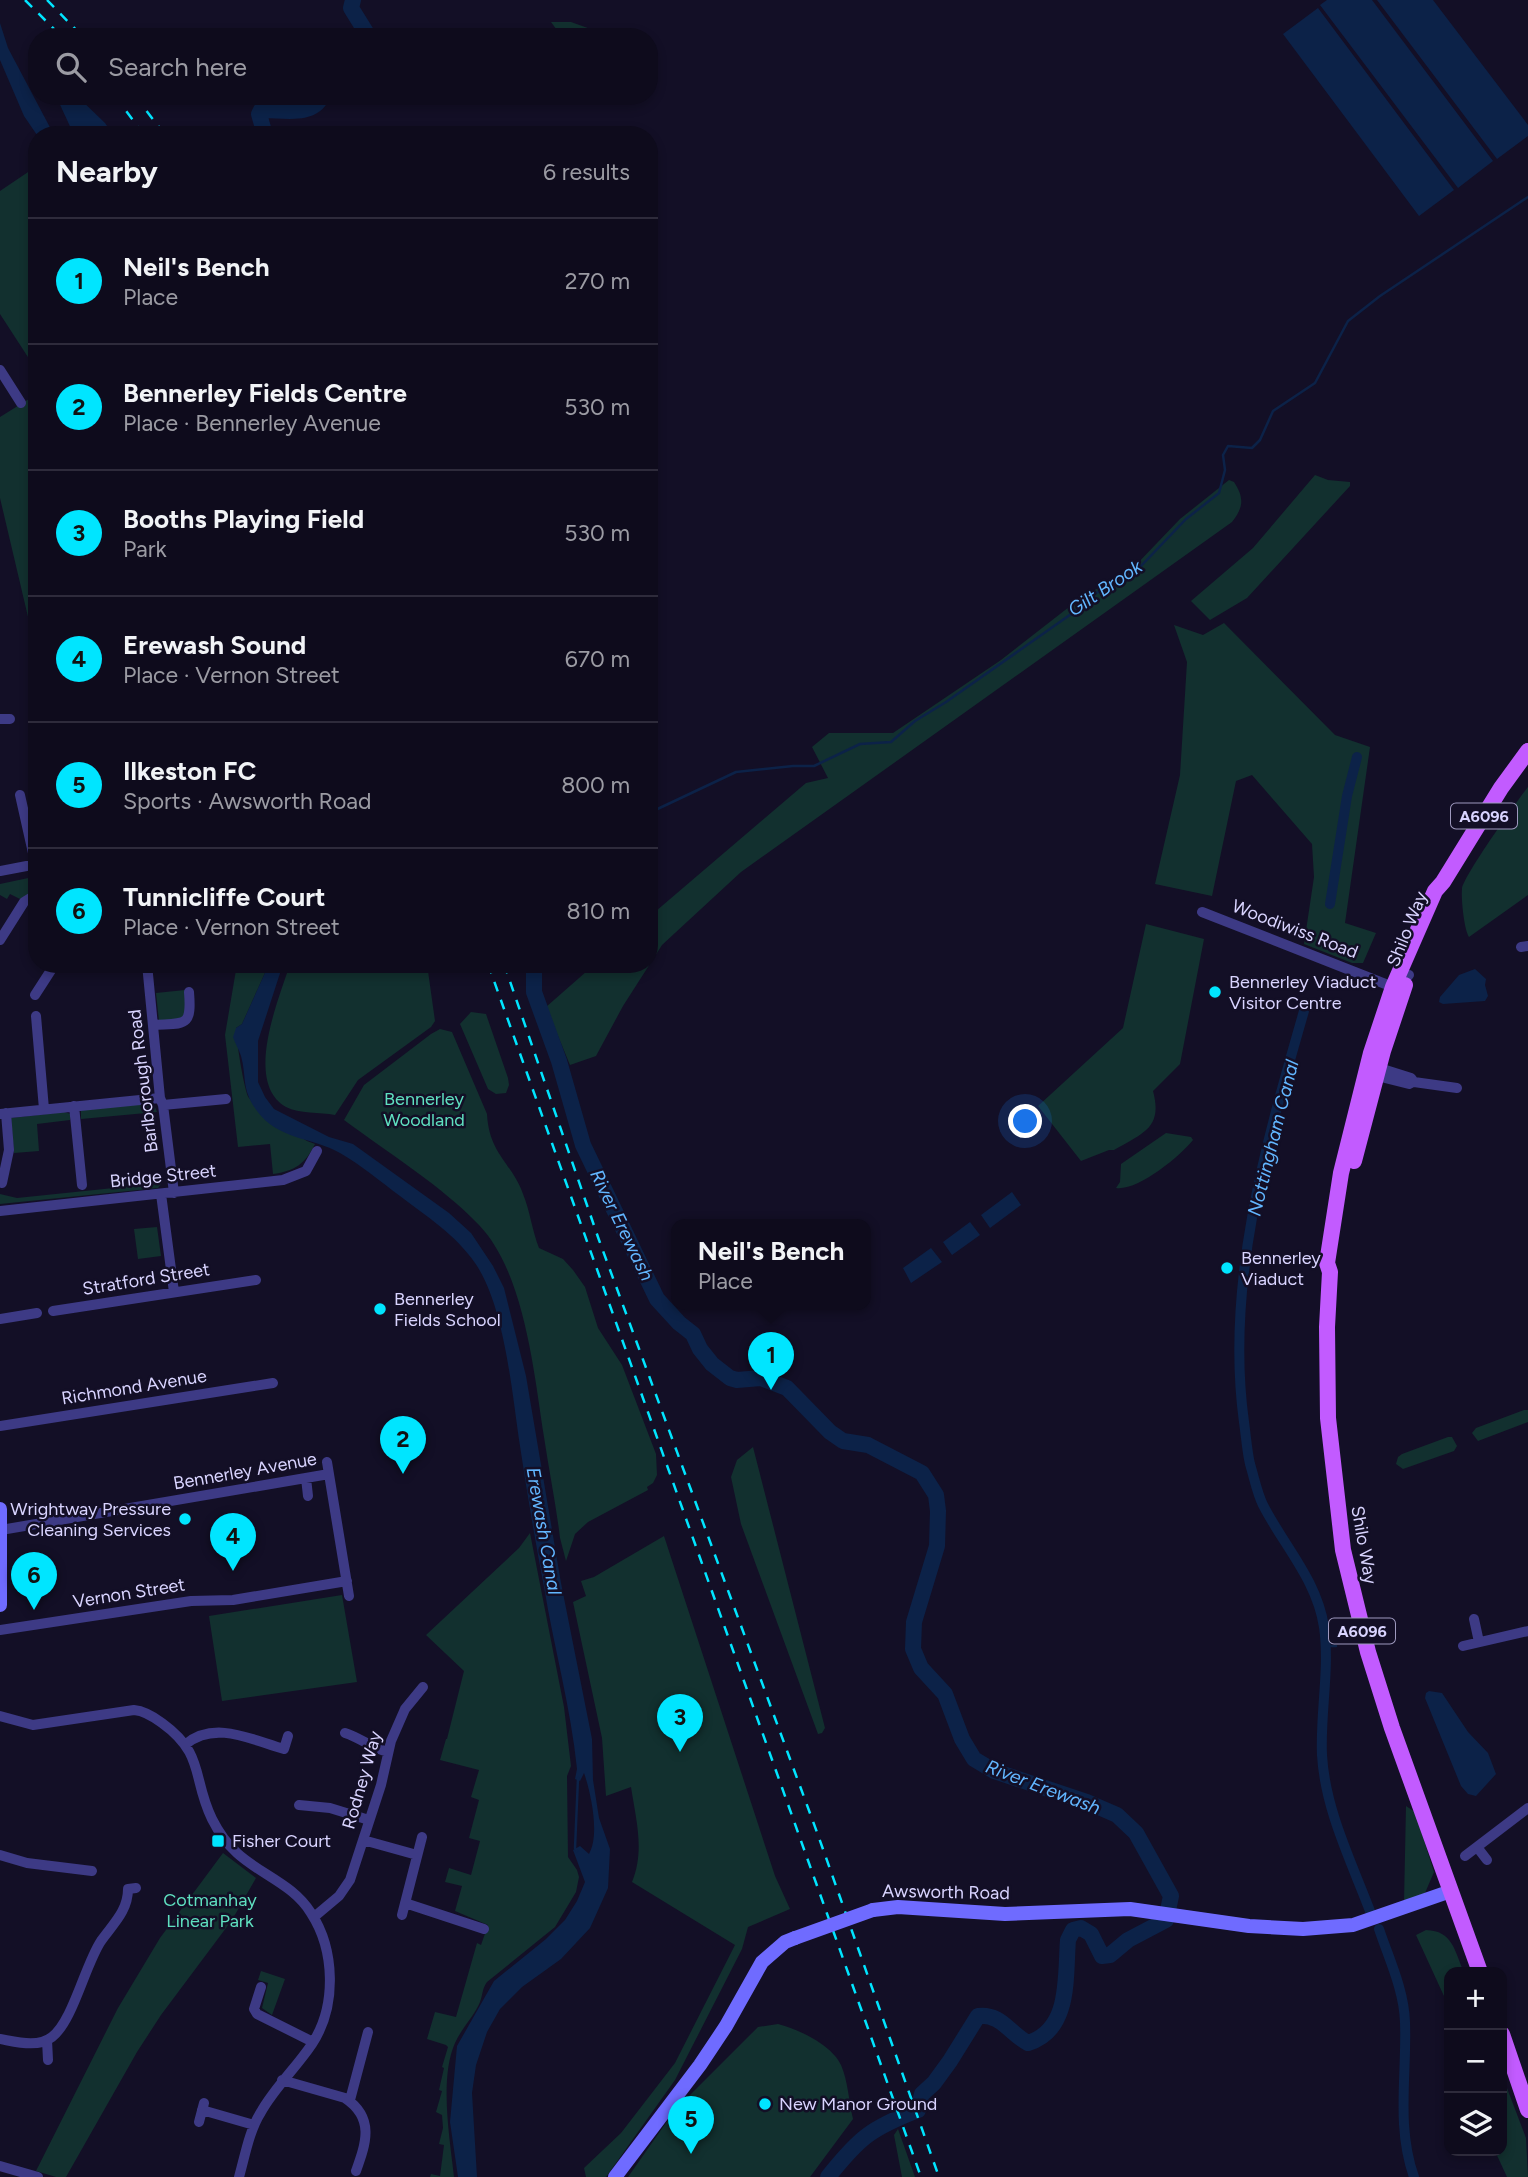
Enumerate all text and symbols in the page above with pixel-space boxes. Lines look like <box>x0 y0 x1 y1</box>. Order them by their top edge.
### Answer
search box <box>28 28 658 105</box>
icon: search <box>52 48 90 86</box>
text: Search here <box>108 51 247 83</box>
text: Nearby <box>56 153 158 190</box>
text: 6 results <box>543 158 630 186</box>
text: Neil's Bench <box>123 251 269 283</box>
text: 1 <box>74 267 84 295</box>
text: 270 m <box>565 267 630 295</box>
text: Place <box>123 283 178 311</box>
text: Bennerley Fields Centre <box>123 377 407 409</box>
text: 2 <box>72 393 86 421</box>
text: 530 m <box>564 393 630 421</box>
text: Place · Bennerley Avenue <box>123 409 381 437</box>
text: Booths Playing Field <box>123 503 364 535</box>
text: 3 <box>73 519 85 547</box>
text: 530 m <box>564 519 630 547</box>
text: Park <box>123 535 167 563</box>
water label: Gilt Brook <box>1064 554 1147 621</box>
text: Erewash Sound <box>123 629 306 661</box>
text: 4 <box>72 645 86 673</box>
text: 670 m <box>565 645 630 673</box>
text: Place · Vernon Street <box>123 661 340 689</box>
text: Ilkeston FC <box>123 755 256 787</box>
text: 5 <box>72 771 86 799</box>
text: 800 m <box>561 771 630 799</box>
text: Sports · Awsworth Road <box>123 787 372 815</box>
road number: A6096 <box>1451 804 1517 828</box>
text: Tunnicliffe Court <box>123 881 325 913</box>
street label: Shilo Way <box>1382 888 1432 970</box>
street label: Woodiwiss Road <box>1229 895 1361 963</box>
text: 6 <box>72 897 86 925</box>
text: 810 m <box>566 897 630 925</box>
text: Place · Vernon Street <box>123 913 340 941</box>
place label: Bennerley Viaduct Visitor Centre <box>1229 971 1376 1014</box>
marker: Bennerley Viaduct Visitor Centre <box>1207 984 1223 1000</box>
street label: Barlborough Road <box>123 1008 163 1154</box>
water label: Nottingham Canal <box>1242 1057 1304 1218</box>
park label: Bennerley Woodland <box>383 1088 465 1131</box>
your location <box>1008 1104 1042 1138</box>
street label: Bridge Street <box>109 1159 218 1193</box>
water label: River Erewash <box>585 1166 659 1285</box>
popup <box>671 1219 871 1310</box>
text: Neil's Bench <box>698 1235 844 1267</box>
place label: Bennerley Viaduct <box>1241 1247 1321 1290</box>
street label: Stratford Street <box>81 1258 211 1300</box>
marker: Bennerley Viaduct <box>1219 1260 1235 1276</box>
text: Place <box>698 1267 753 1295</box>
place label: Bennerley Fields School <box>394 1288 501 1331</box>
marker: Bennerley Fields School <box>372 1301 388 1317</box>
pin: 1 <box>748 1332 794 1390</box>
street label: Richmond Avenue <box>60 1365 208 1409</box>
pin: 2 <box>380 1416 426 1474</box>
street label: Bennerley Avenue <box>172 1448 319 1494</box>
water label: Erewash Canal <box>521 1465 567 1597</box>
place label: Wrightway Pressure Cleaning Services <box>10 1498 171 1541</box>
street label: Shilo Way <box>1346 1504 1382 1586</box>
marker: Wrightway Pressure Cleaning Services <box>177 1511 193 1527</box>
pin: 4 <box>210 1513 256 1571</box>
pin: 6 <box>11 1552 57 1610</box>
street label: Vernon Street <box>71 1573 187 1613</box>
road number: A6096 <box>1329 1618 1395 1644</box>
pin: 3 <box>657 1694 703 1752</box>
street label: Rodney Way <box>338 1728 387 1832</box>
water label: River Erewash <box>982 1755 1104 1820</box>
place label: Fisher Court <box>232 1830 331 1852</box>
marker: Fisher Court <box>210 1833 226 1849</box>
street label: Awsworth Road <box>882 1880 1010 1904</box>
park label: Cotmanhay Linear Park <box>163 1889 257 1932</box>
map controls <box>1444 1967 1507 2156</box>
button: + <box>1444 1967 1507 2030</box>
button: − <box>1444 2030 1507 2093</box>
place label: New Manor Ground <box>779 2093 937 2115</box>
button: layers <box>1444 2093 1507 2156</box>
pin: 5 <box>668 2096 714 2154</box>
marker: New Manor Ground <box>757 2096 773 2112</box>

